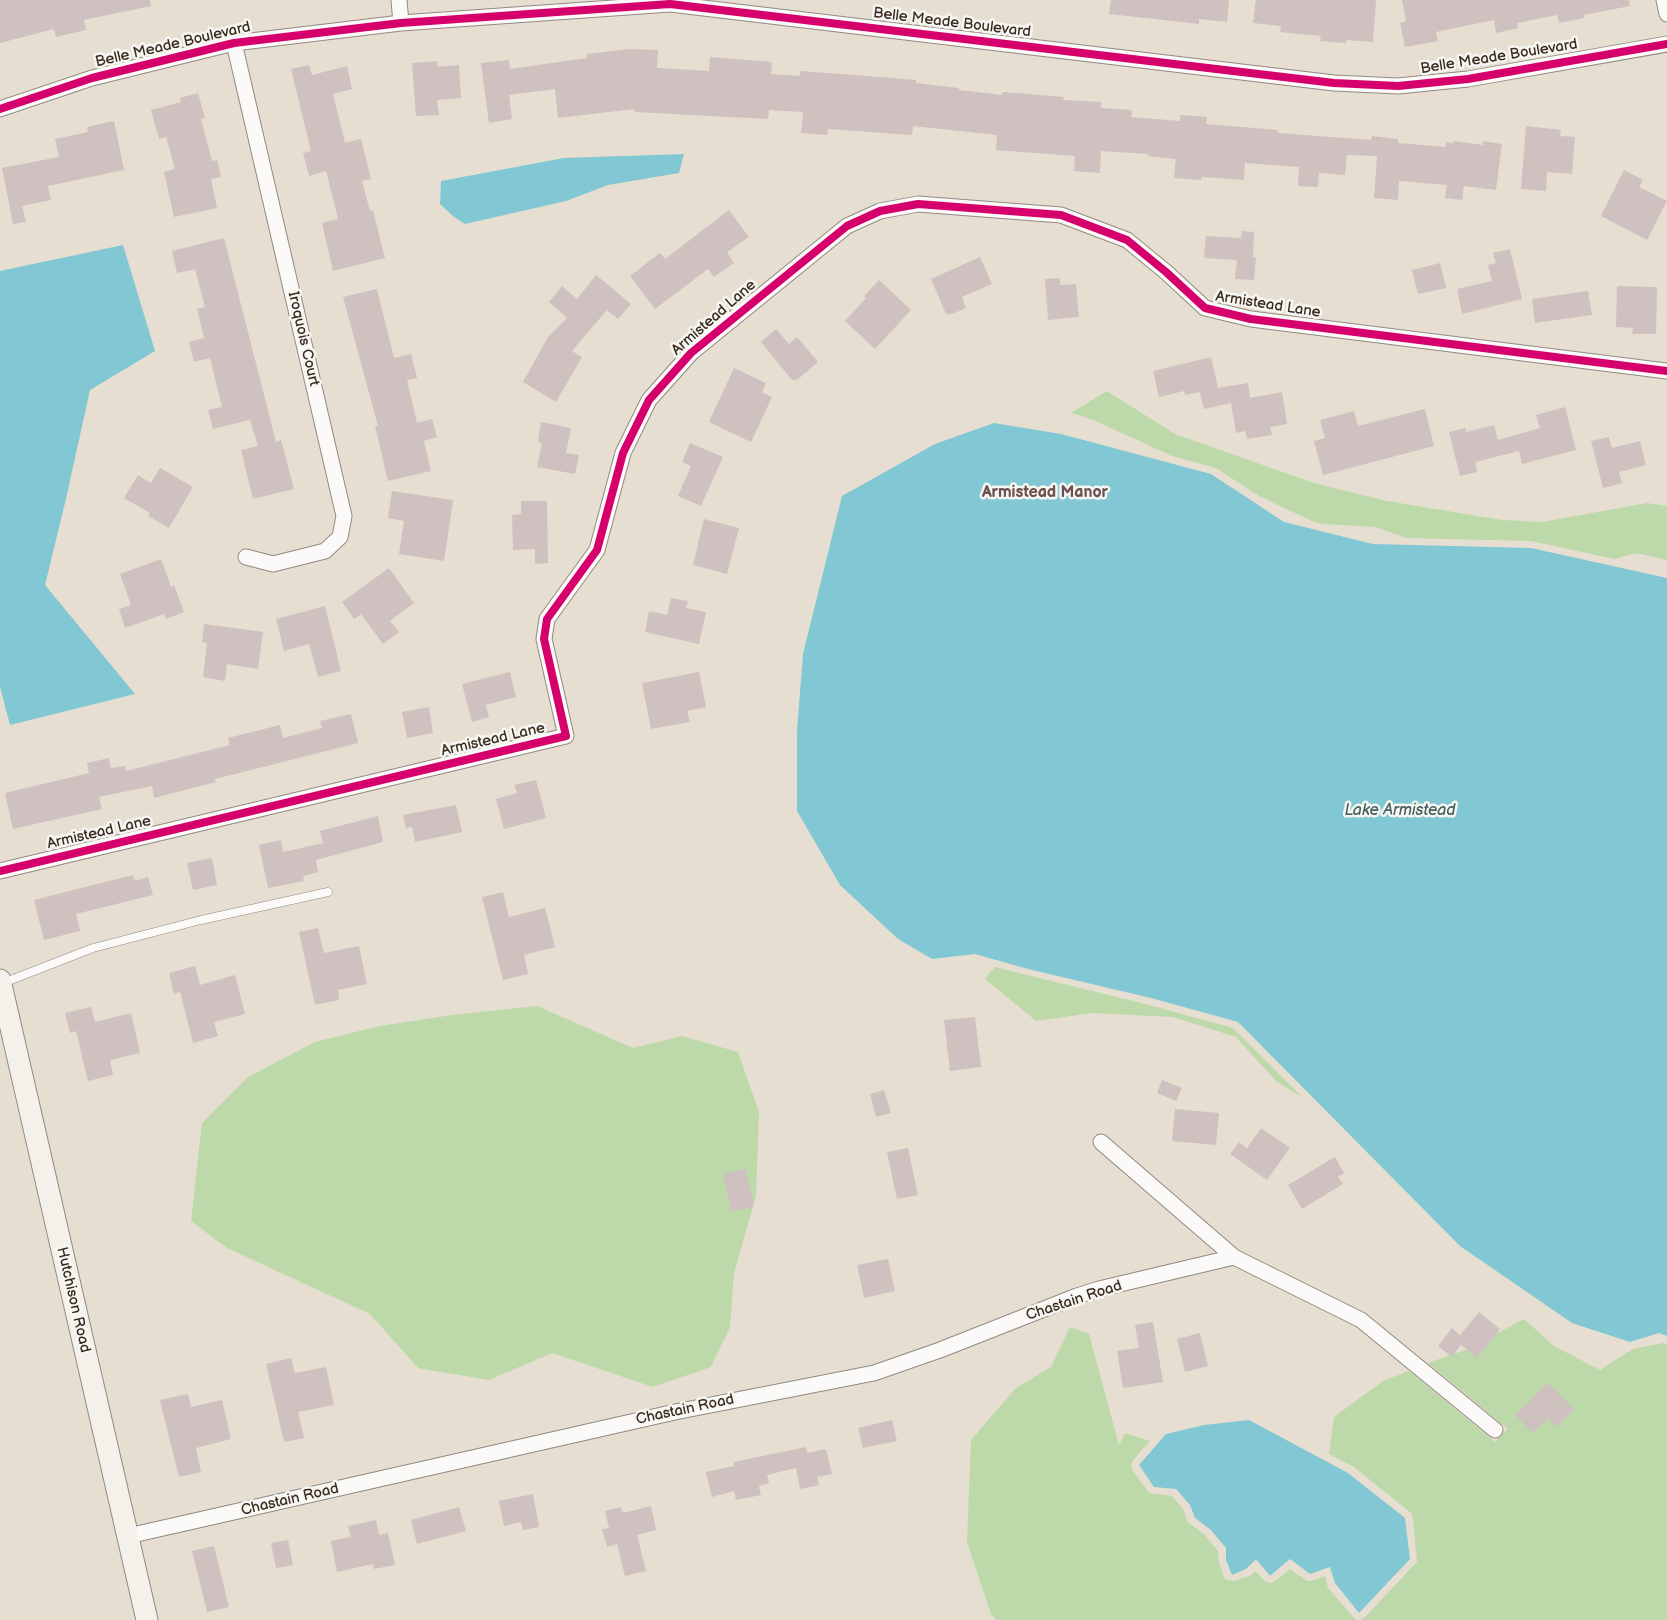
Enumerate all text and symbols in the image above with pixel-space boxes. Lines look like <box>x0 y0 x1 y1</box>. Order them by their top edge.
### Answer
street label: Belle Meade Boulevard <box>872 4 1032 42</box>
street label: Belle Meade Boulevard <box>94 18 252 72</box>
street label: Belle Meade Boulevard <box>1419 36 1579 78</box>
street label: Armistead Lane <box>668 276 760 360</box>
street label: Armistead Lane <box>1214 288 1322 322</box>
street label: Iroquois Court <box>283 290 323 388</box>
district label: Armistead Manor <box>982 483 1108 503</box>
street label: Armistead Lane <box>439 719 547 761</box>
water label: Lake Armistead <box>1344 801 1456 821</box>
street label: Armistead Lane <box>45 812 153 854</box>
street label: Hutchison Road <box>52 1245 94 1355</box>
street label: Chastain Road <box>1024 1277 1124 1325</box>
street label: Chastain Road <box>634 1391 736 1429</box>
street label: Chastain Road <box>239 1480 341 1520</box>

